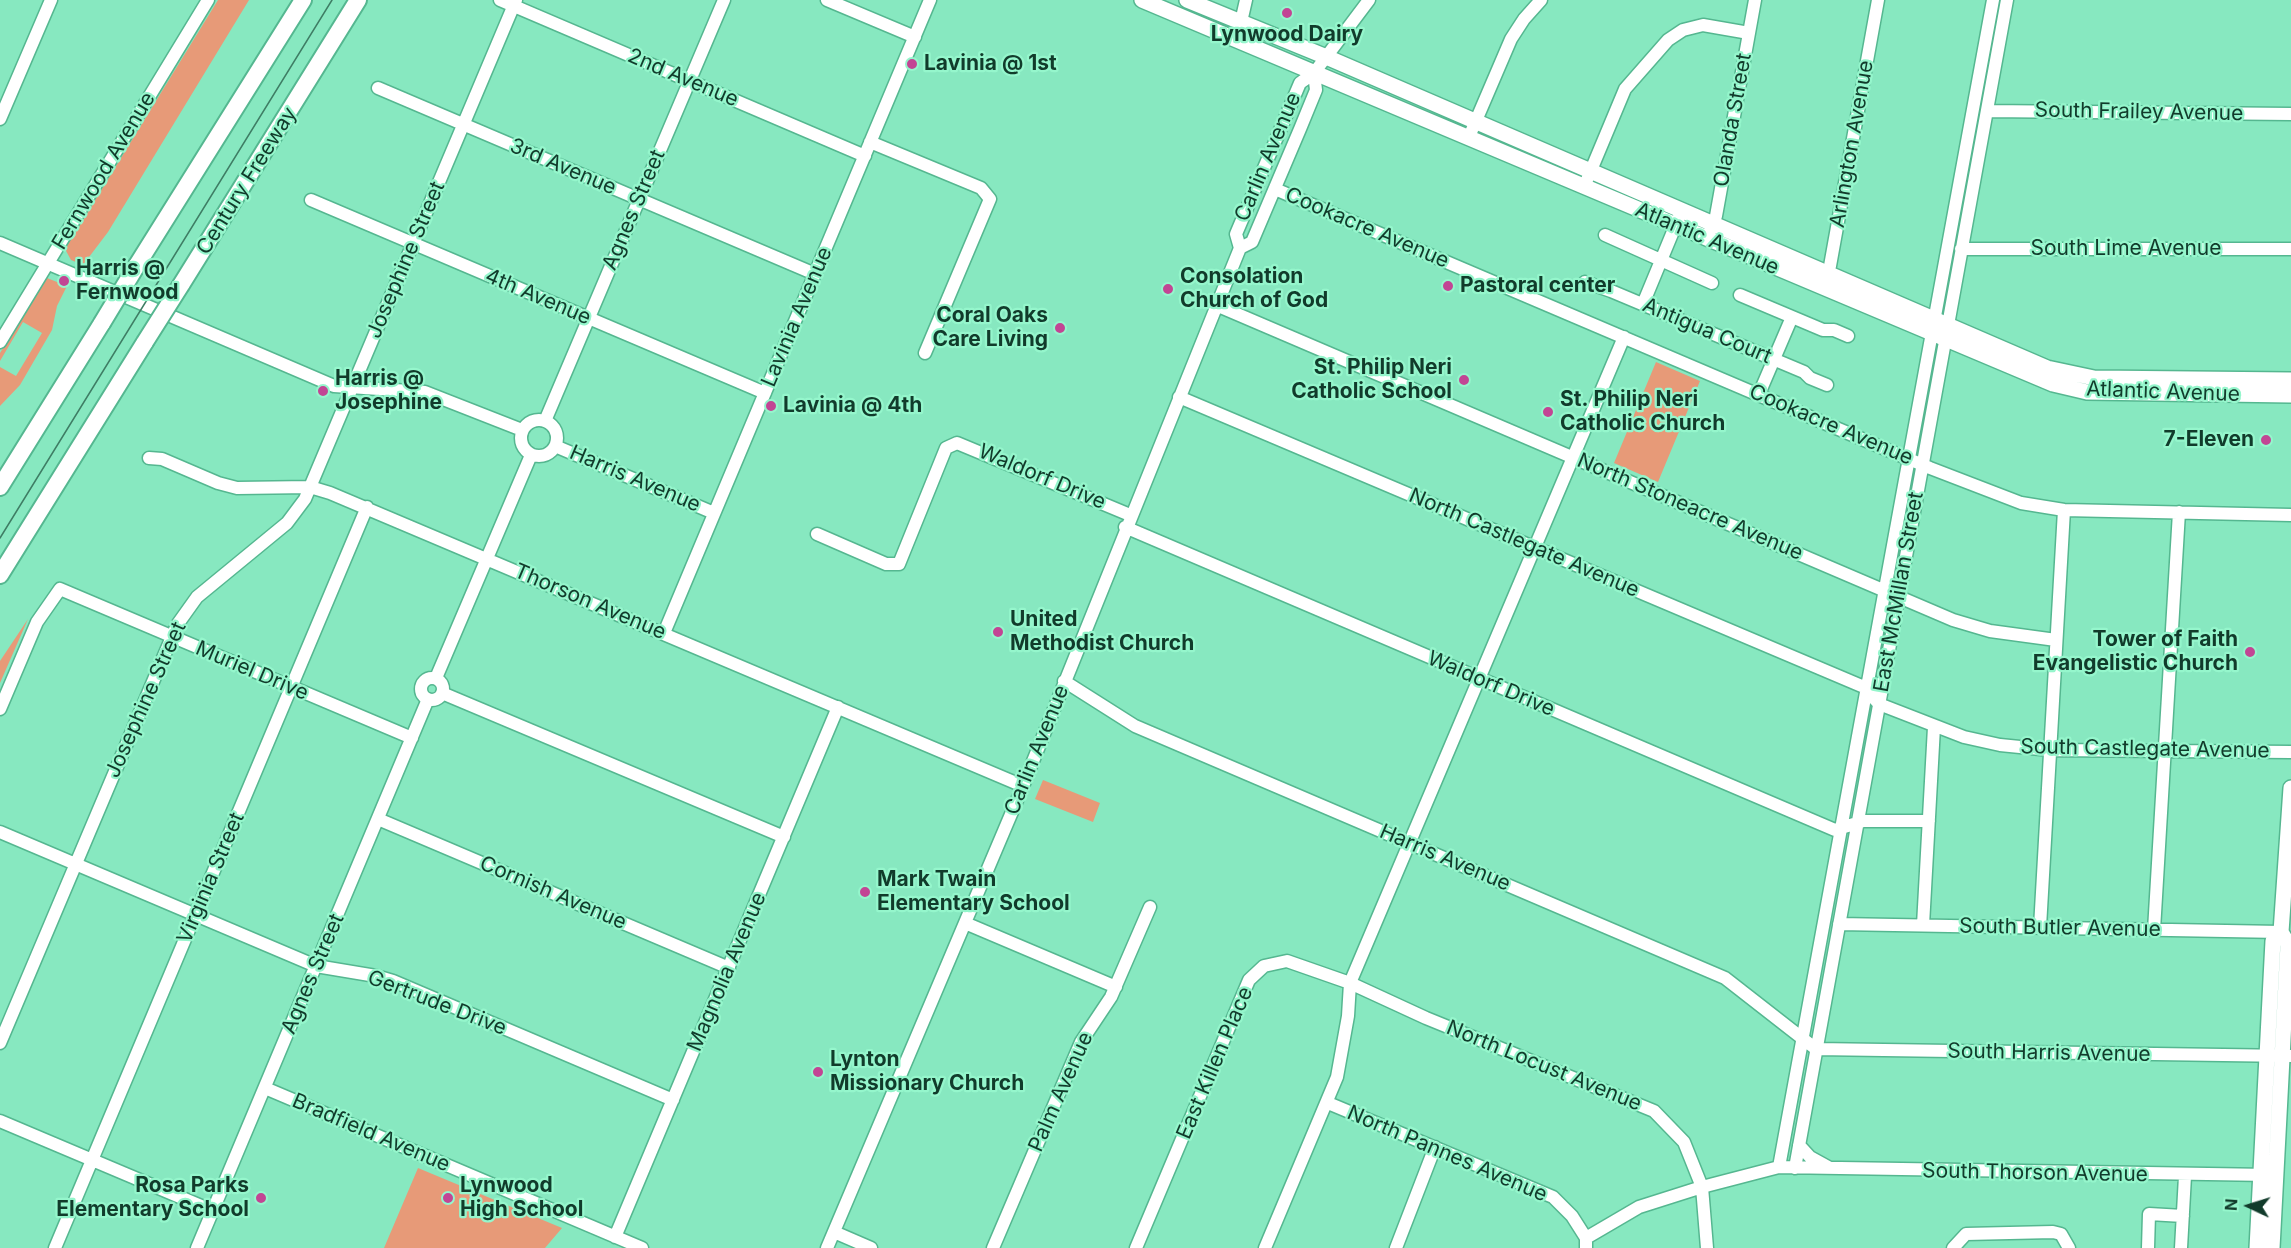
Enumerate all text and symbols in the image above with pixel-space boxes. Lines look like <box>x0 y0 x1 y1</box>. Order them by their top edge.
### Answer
marker: Lynwood Dairy <box>1280 6 1294 20</box>
place label: Lynwood Dairy <box>1211 22 1363 48</box>
street label: 2nd Avenue <box>624 43 742 113</box>
place label: Lavinia @ 1st <box>924 51 1057 77</box>
street label: Olanda Street <box>1709 51 1757 189</box>
marker: Lavinia @ 1st <box>905 57 919 71</box>
street label: Arlington Avenue <box>1825 58 1879 230</box>
street label: Fernwood Avenue <box>47 88 161 254</box>
street label: Carlin Avenue <box>1230 89 1306 225</box>
street label: South Frailey Avenue <box>2034 98 2244 126</box>
street label: Century Freeway <box>191 103 303 259</box>
street label: 3rd Avenue <box>506 133 620 201</box>
street label: Agnes Street <box>597 146 671 274</box>
street label: Josephine Street <box>362 178 450 342</box>
street label: Cookacre Avenue <box>1281 182 1453 274</box>
street label: Atlantic Avenue <box>1631 197 1783 281</box>
street label: South Lime Avenue <box>2031 236 2221 262</box>
street label: Lavinia Avenue <box>756 243 838 391</box>
place label: Harris @ Fernwood <box>76 256 179 306</box>
street label: 4th Avenue <box>481 263 595 331</box>
place label: Consolation Church of God <box>1180 264 1328 314</box>
place label: Pastoral center <box>1460 273 1615 299</box>
marker: Harris @ Fernwood <box>57 274 71 288</box>
marker: Pastoral center <box>1441 279 1455 293</box>
marker: Consolation Church of God <box>1161 282 1175 296</box>
street label: Antigua Court <box>1639 293 1775 369</box>
place label: Coral Oaks Care Living <box>933 303 1048 353</box>
marker: Coral Oaks Care Living <box>1053 321 1067 335</box>
place label: St. Philip Neri Catholic School <box>1291 355 1452 405</box>
place label: Harris @ Josephine <box>335 366 442 416</box>
marker: St. Philip Neri Catholic School <box>1457 373 1471 387</box>
street label: Atlantic Avenue <box>2086 377 2240 407</box>
street label: Cookacre Avenue <box>1745 379 1917 471</box>
marker: Harris @ Josephine <box>316 384 330 398</box>
place label: St. Philip Neri Catholic Church <box>1560 387 1725 437</box>
place label: Lavinia @ 4th <box>783 393 922 419</box>
marker: Lavinia @ 4th <box>764 399 778 413</box>
marker: St. Philip Neri Catholic Church <box>1541 405 1555 419</box>
place label: 7-Eleven <box>2164 427 2254 453</box>
marker: 7-Eleven <box>2259 433 2273 447</box>
street label: Waldorf Drive <box>974 439 1110 515</box>
street label: Harris Avenue <box>566 440 704 518</box>
street label: North Stoneacre Avenue <box>1573 448 1807 566</box>
street label: North Castlegate Avenue <box>1405 483 1643 603</box>
street label: East McMillan Street <box>1869 490 1929 694</box>
street label: Thorson Avenue <box>510 559 670 645</box>
place label: United Methodist Church <box>1010 607 1194 657</box>
street label: Josephine Street <box>100 618 192 782</box>
marker: United Methodist Church <box>991 625 1005 639</box>
place label: Tower of Faith Evangelistic Church <box>2033 627 2238 677</box>
street label: Muriel Drive <box>192 636 312 706</box>
marker: Tower of Faith Evangelistic Church <box>2243 645 2257 659</box>
street label: Waldorf Drive <box>1423 646 1559 722</box>
street label: Carlin Avenue <box>1000 681 1074 819</box>
street label: South Castlegate Avenue <box>2020 734 2270 764</box>
street label: Virginia Street <box>172 809 250 947</box>
street label: Harris Avenue <box>1376 819 1514 897</box>
street label: Cornish Avenue <box>476 851 630 935</box>
place label: Mark Twain Elementary School <box>877 867 1070 917</box>
marker: Mark Twain Elementary School <box>858 885 872 899</box>
street label: Magnolia Avenue <box>682 889 772 1055</box>
street label: Agnes Street <box>276 910 350 1038</box>
street label: South Butler Avenue <box>1959 914 2161 942</box>
street label: Gertrude Drive <box>364 965 510 1041</box>
street label: East Killen Place <box>1172 983 1258 1143</box>
street label: North Locust Avenue <box>1443 1015 1645 1117</box>
street label: Palm Avenue <box>1023 1028 1099 1156</box>
street label: South Harris Avenue <box>1947 1039 2151 1067</box>
place label: Lynton Missionary Church <box>830 1047 1024 1097</box>
marker: Lynton Missionary Church <box>811 1065 825 1079</box>
street label: Bradfield Avenue <box>288 1088 454 1178</box>
street label: North Pannes Avenue <box>1343 1100 1551 1208</box>
street label: South Thorson Avenue <box>1922 1158 2148 1188</box>
place label: Rosa Parks Elementary School <box>56 1173 249 1223</box>
place label: Lynwood High School <box>460 1173 583 1223</box>
north arrow <box>2219 1176 2279 1236</box>
marker: Rosa Parks Elementary School <box>254 1191 268 1205</box>
marker: Lynwood High School <box>441 1191 455 1205</box>
text: N <box>2221 1198 2241 1212</box>

